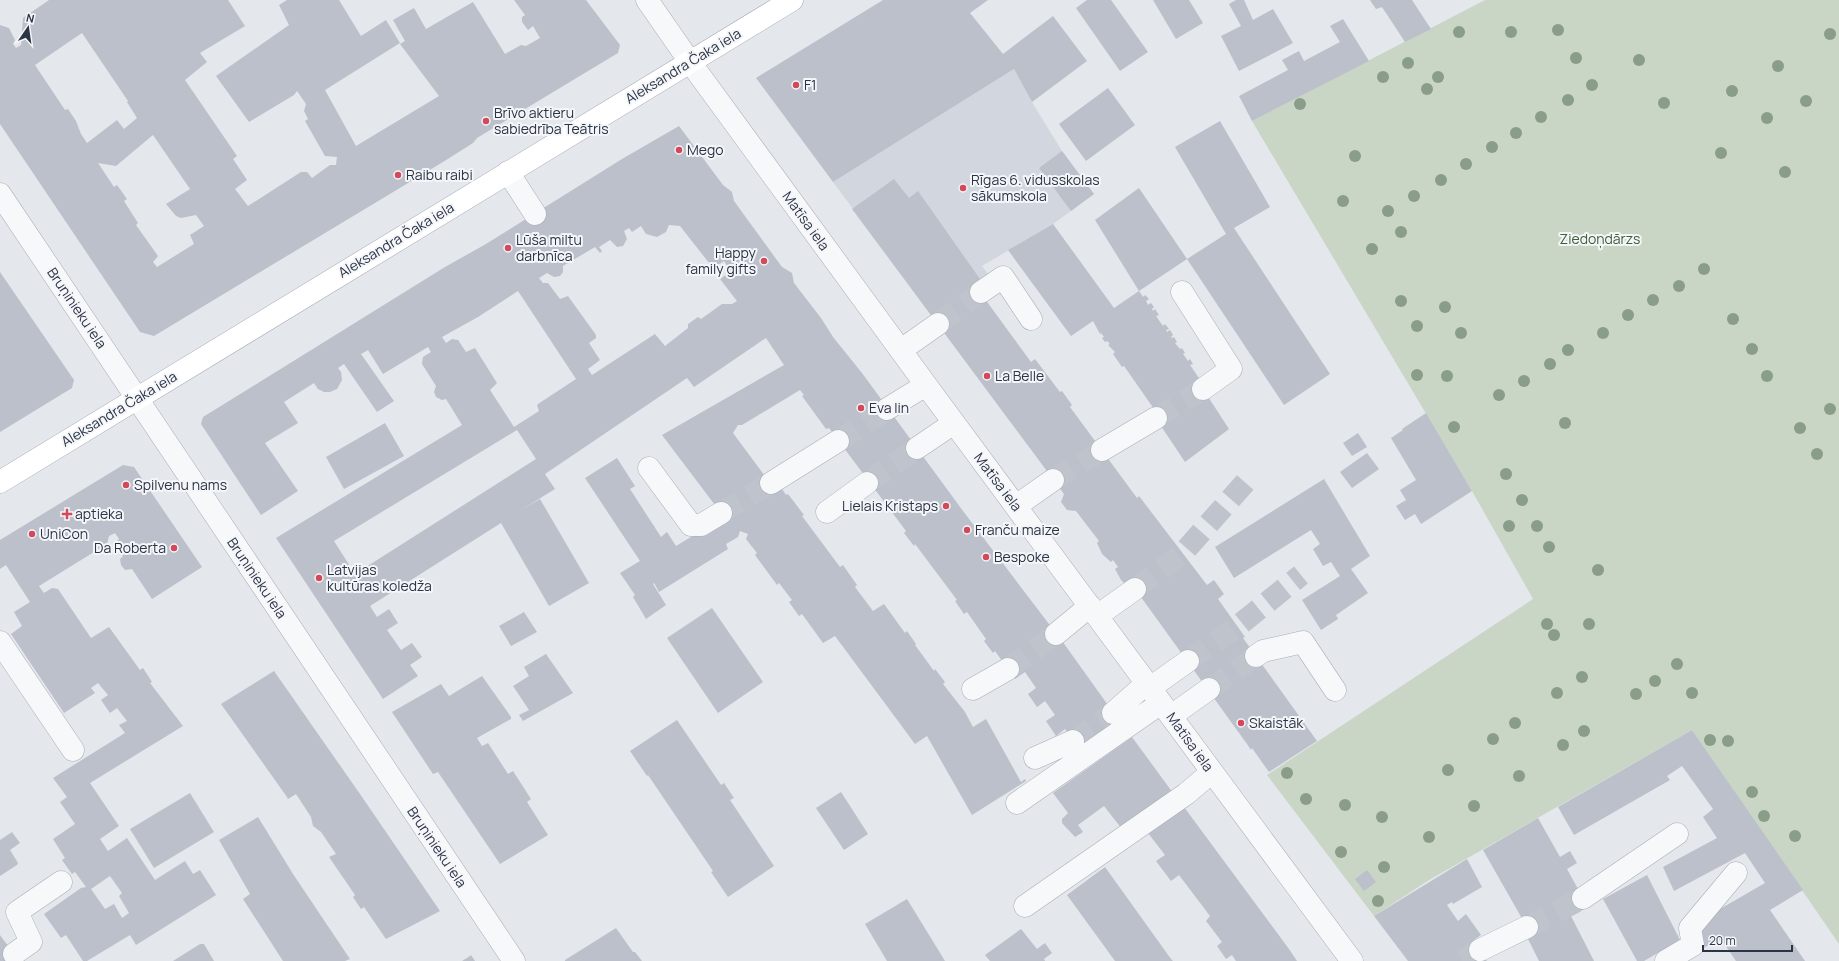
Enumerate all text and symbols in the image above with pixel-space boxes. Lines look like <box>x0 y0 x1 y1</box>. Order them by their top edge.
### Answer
north arrow <box>8 8 48 48</box>
text: N <box>25 10 36 26</box>
street label: Aleksandra Čaka iela <box>621 23 744 108</box>
place label: F1 <box>804 75 817 94</box>
marker: F1 <box>791 80 801 90</box>
place label: Brīvo aktieru sabiedrība Teātris <box>494 103 609 138</box>
marker: Brīvo aktieru sabiedrība Teātris <box>481 116 491 126</box>
place label: Mego <box>687 140 724 159</box>
marker: Mego <box>674 145 684 155</box>
place label: Raibu raibi <box>406 165 473 184</box>
marker: Raibu raibi <box>393 170 403 180</box>
place label: Rīgas 6. vidusskolas sākumskola <box>971 170 1100 205</box>
marker: Rīgas 6. vidusskolas sākumskola <box>958 183 968 193</box>
street label: Matīsa iela <box>778 187 834 254</box>
street label: Aleksandra Čaka iela <box>334 197 457 282</box>
park label: Ziedoņdārzs <box>1560 229 1640 249</box>
place label: Lūša miltu darbnīca <box>516 230 582 265</box>
marker: Lūša miltu darbnīca <box>503 243 513 253</box>
place label: Happy family gifts <box>685 243 757 278</box>
marker: Happy family gifts <box>759 256 769 266</box>
street label: Bruņinieku iela <box>42 264 112 352</box>
street label: Aleksandra Čaka iela <box>57 366 180 451</box>
place label: La Belle <box>995 366 1044 385</box>
marker: La Belle <box>982 371 992 381</box>
place label: Eva lin <box>869 398 909 417</box>
marker: Eva lin <box>856 403 866 413</box>
street label: Matīsa iela <box>970 448 1027 515</box>
place label: Spilvenu nams <box>134 475 227 494</box>
marker: Spilvenu nams <box>121 480 131 490</box>
place label: Lielais Kristaps <box>842 496 938 515</box>
marker: Lielais Kristaps <box>941 501 951 511</box>
place label: aptieka <box>75 504 123 523</box>
marker: aptieka <box>62 509 72 519</box>
place label: Franču maize <box>975 520 1060 539</box>
place label: UniCon <box>40 524 88 543</box>
marker: Franču maize <box>962 525 972 535</box>
marker: UniCon <box>27 529 37 539</box>
street label: Bruņinieku iela <box>222 534 292 622</box>
place label: Da Roberta <box>94 538 166 557</box>
marker: Da Roberta <box>169 543 179 553</box>
place label: Bespoke <box>994 547 1050 566</box>
marker: Bespoke <box>981 552 991 562</box>
place label: Latvijas kultūras koledža <box>327 560 432 595</box>
marker: Latvijas kultūras koledža <box>314 573 324 583</box>
street label: Matīsa iela <box>1162 708 1218 775</box>
place label: Skaistāk <box>1249 713 1304 732</box>
marker: Skaistāk <box>1236 718 1246 728</box>
street label: Bruņinieku iela <box>402 803 472 891</box>
scale bar <box>1703 927 1792 953</box>
text: 20 m <box>1709 932 1736 949</box>

